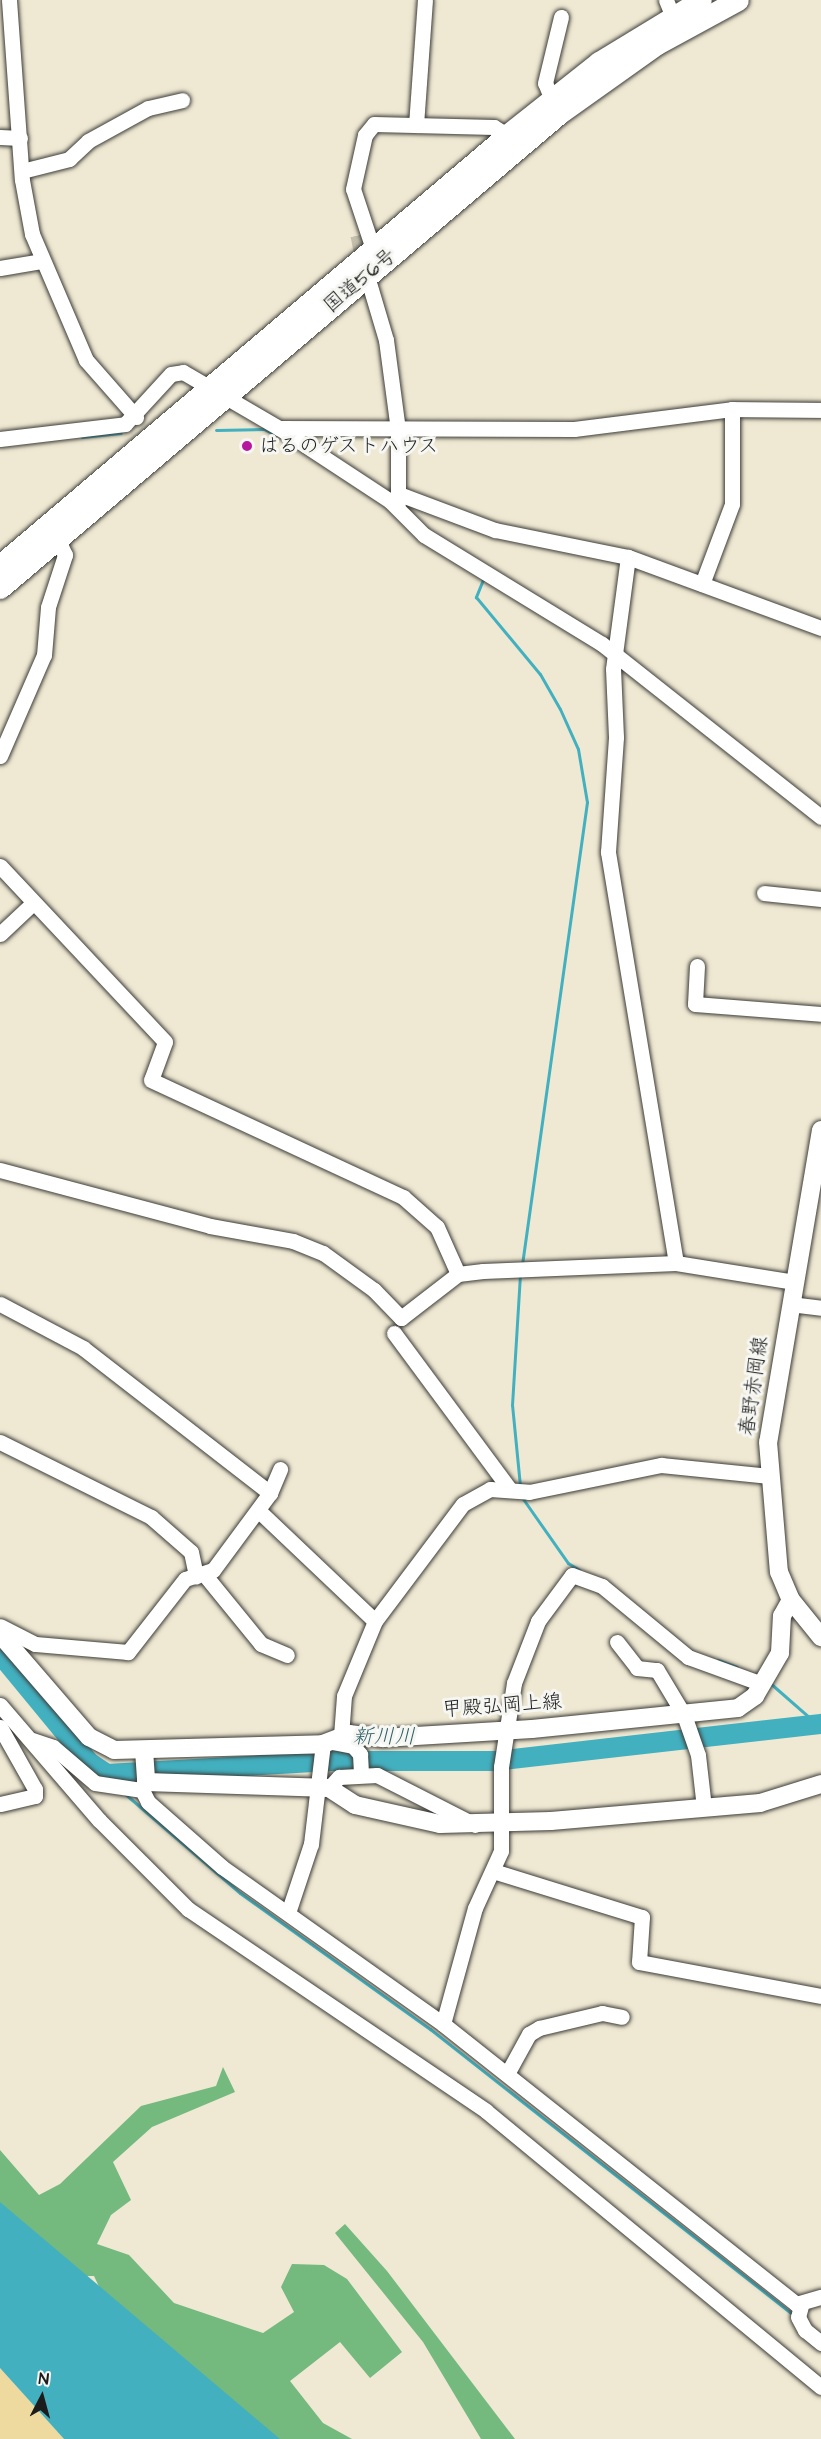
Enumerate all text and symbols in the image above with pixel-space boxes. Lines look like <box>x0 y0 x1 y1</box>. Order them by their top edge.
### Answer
street label: 国道56号 <box>319 244 401 318</box>
place label: はるのゲストハウス <box>259 434 439 458</box>
marker: はるのゲストハウス <box>240 439 254 453</box>
street label: 春野赤岡線 <box>735 1335 773 1437</box>
street label: 甲殿弘岡上線 <box>441 1690 563 1722</box>
water label: 新川川 <box>353 1724 415 1750</box>
north arrow <box>12 2367 72 2427</box>
text: N <box>38 2368 50 2391</box>

